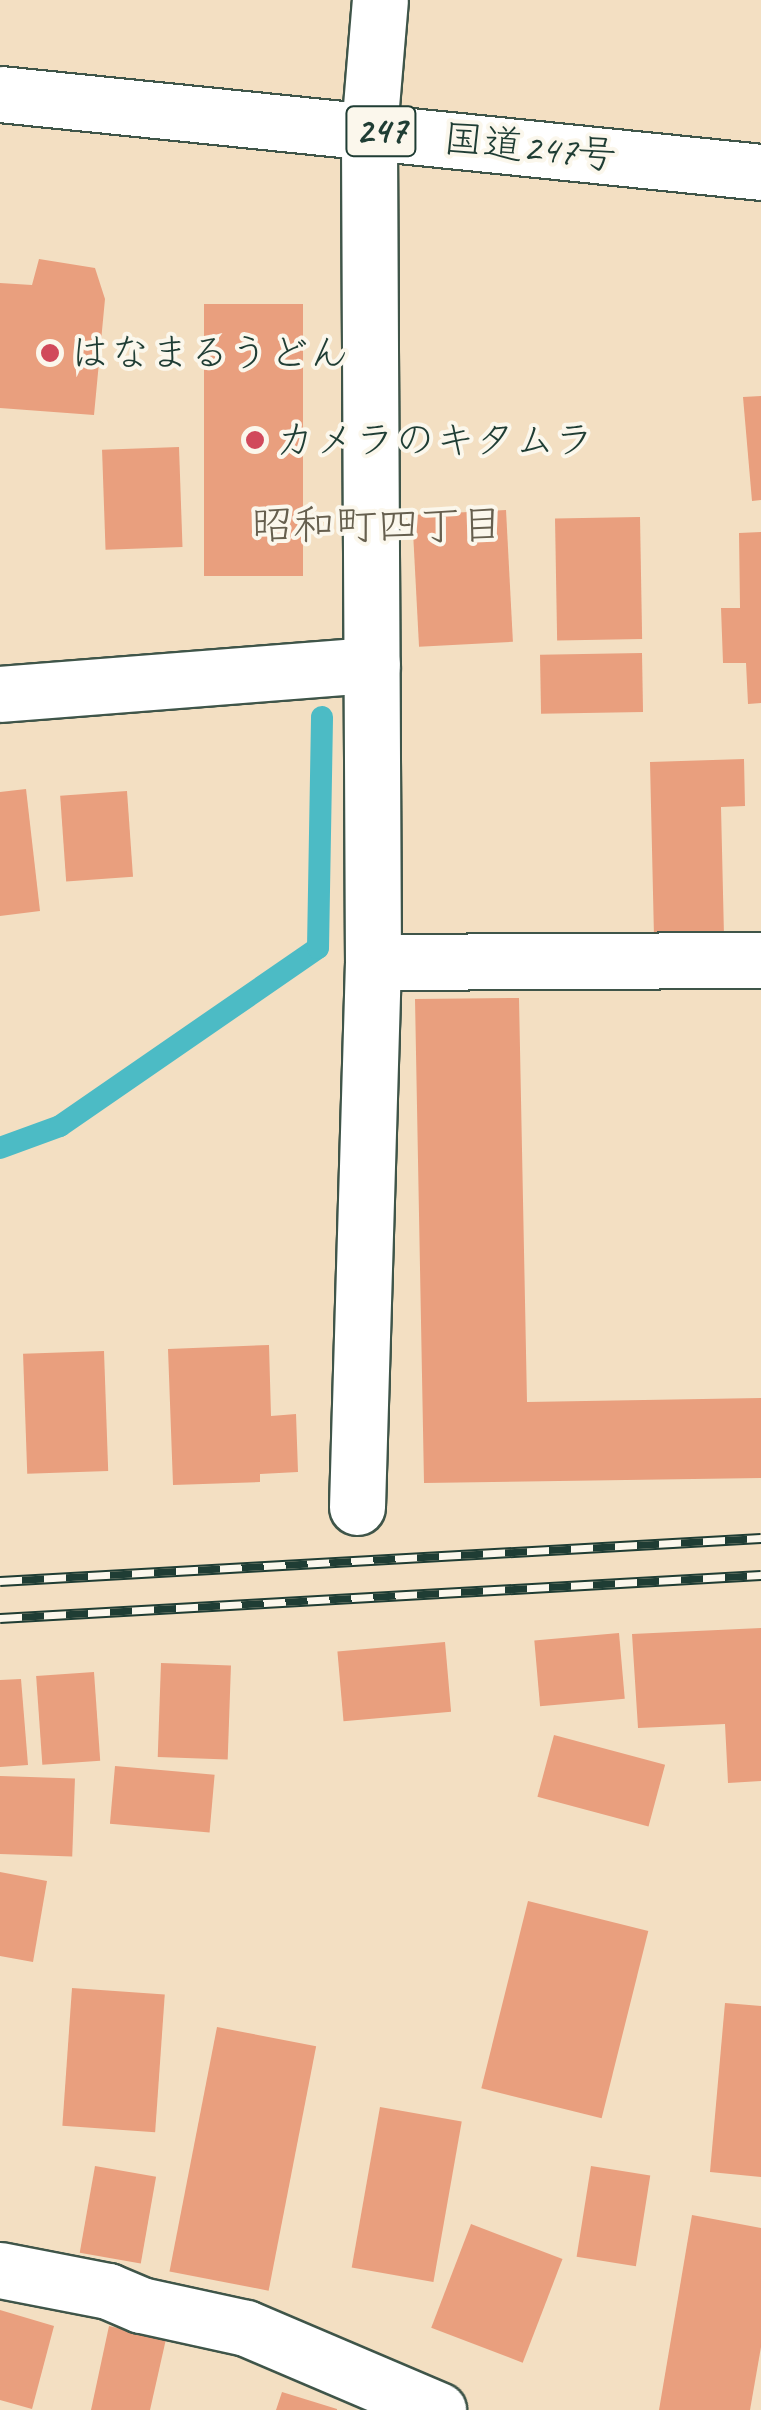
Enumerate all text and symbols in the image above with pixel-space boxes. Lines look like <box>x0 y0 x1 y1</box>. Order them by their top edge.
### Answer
road number: 247 <box>344 98 418 164</box>
street label: 国道247号 <box>441 114 619 180</box>
place label: はなまるうどん <box>70 329 350 377</box>
marker: はなまるうどん <box>39 342 61 364</box>
place label: カメラのキタムラ <box>275 416 595 464</box>
marker: カメラのキタムラ <box>244 429 266 451</box>
district label: 昭和町四丁目 <box>251 501 503 551</box>

